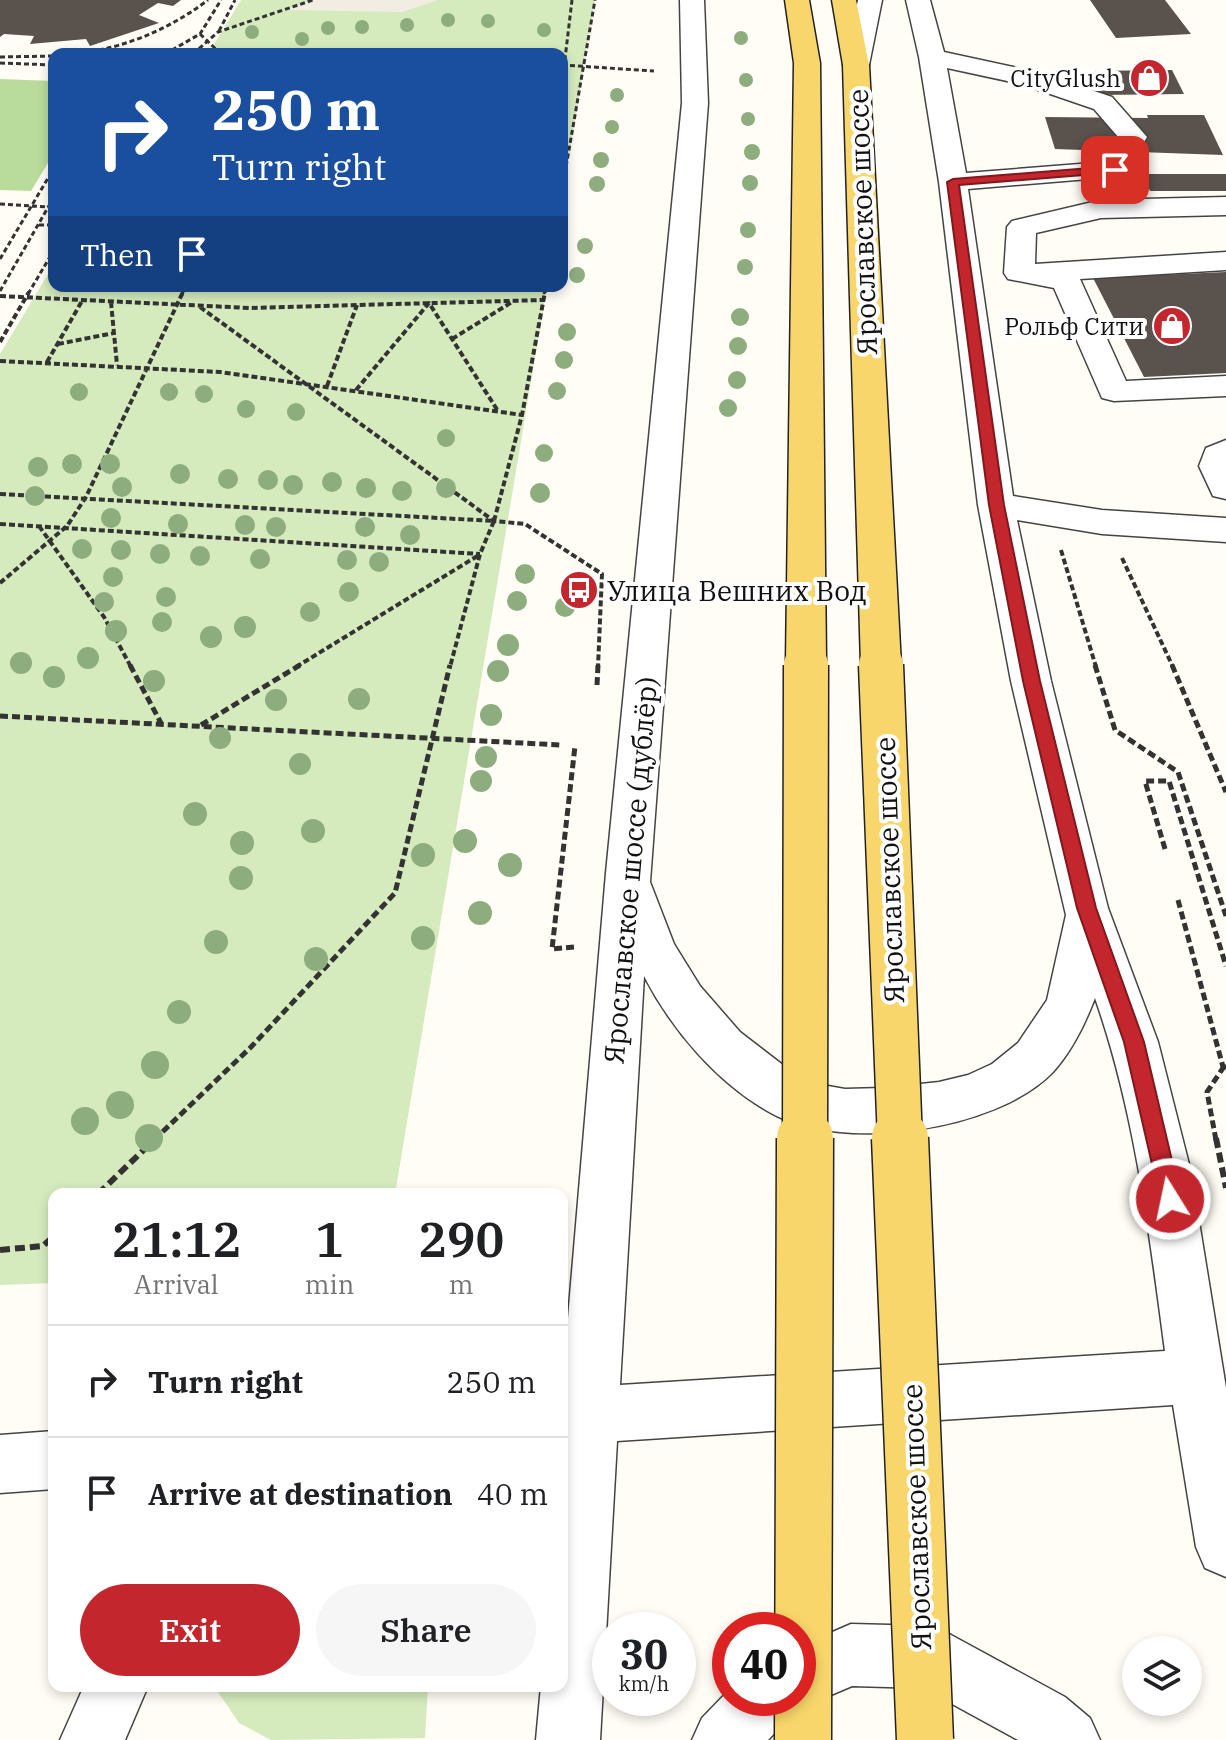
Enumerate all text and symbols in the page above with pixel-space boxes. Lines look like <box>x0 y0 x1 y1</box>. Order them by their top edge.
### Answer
shop icon: CityGlush <box>1128 57 1170 99</box>
place label: CityGlush <box>1010 62 1121 94</box>
text: 250 m <box>212 73 380 145</box>
icon: right <box>80 80 184 184</box>
street label: Ярославское шоссе <box>839 88 885 356</box>
pin <box>1081 136 1149 204</box>
text: Turn right <box>212 143 386 190</box>
icon: arrive <box>1093 148 1137 192</box>
icon: arrive <box>170 232 214 276</box>
text: Then <box>80 235 154 274</box>
shop icon: Рольф Сити <box>1151 305 1193 347</box>
place label: Рольф Сити <box>1004 310 1144 342</box>
bus stop icon: Улица Вешних Вод <box>558 569 600 611</box>
place label: Улица Вешних Вод <box>607 572 867 609</box>
street label: Ярославское шоссе (дублёр) <box>595 675 665 1065</box>
street label: Ярославское шоссе <box>866 736 912 1004</box>
position arrow <box>1128 1157 1212 1241</box>
text: 21:12 <box>112 1208 241 1270</box>
text: 1 <box>315 1208 344 1270</box>
text: 290 <box>418 1208 504 1270</box>
text: Arrival <box>134 1267 219 1301</box>
text: min <box>305 1267 354 1301</box>
text: m <box>449 1267 474 1301</box>
icon: right <box>80 1359 124 1403</box>
text: Turn right <box>148 1362 303 1401</box>
text: 250 m <box>446 1362 536 1401</box>
street label: Ярославское шоссе <box>893 1383 939 1651</box>
icon: arrive <box>80 1471 124 1515</box>
text: Arrive at destination <box>148 1474 453 1513</box>
text: 40 m <box>477 1474 548 1513</box>
button: Exit <box>80 1584 300 1676</box>
button: Share <box>316 1584 536 1676</box>
speed limit sign: 40 <box>712 1612 816 1716</box>
text: 30 <box>620 1628 668 1680</box>
map controls <box>1122 1636 1202 1716</box>
button: layers <box>1122 1636 1202 1716</box>
text: km/h <box>619 1670 669 1697</box>

